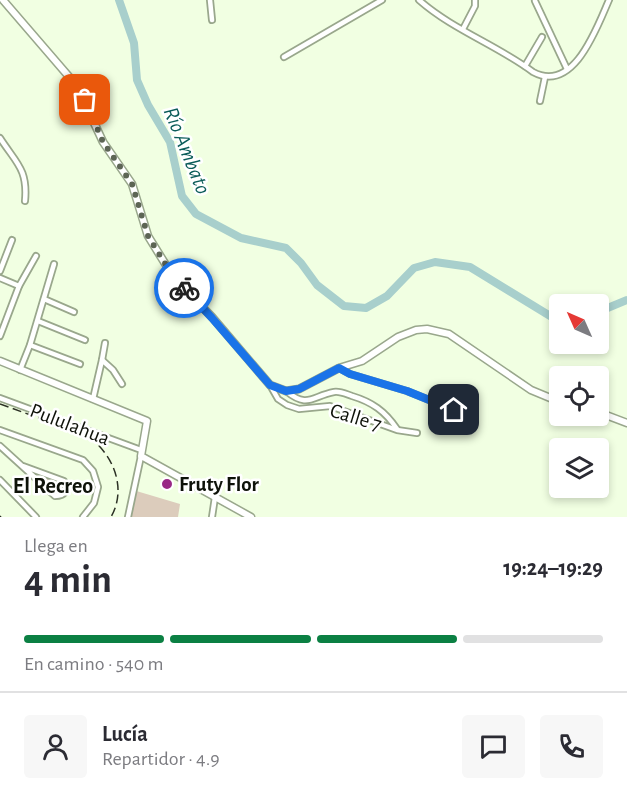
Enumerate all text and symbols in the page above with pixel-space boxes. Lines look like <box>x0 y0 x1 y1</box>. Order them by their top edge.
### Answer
pin <box>59 74 110 125</box>
icon: bag <box>68 83 101 116</box>
water label: Río Ambato <box>160 104 214 197</box>
courier <box>154 258 214 318</box>
icon: bike <box>168 272 201 305</box>
north arrow <box>549 294 609 354</box>
map controls <box>549 294 609 498</box>
button: locate <box>549 366 609 426</box>
pin <box>428 384 479 435</box>
icon: home <box>437 393 470 426</box>
street label: Pululahua <box>27 400 113 449</box>
street label: Calle 7 <box>327 400 384 435</box>
button: layers <box>549 438 609 498</box>
place label: Fruty Flor <box>179 474 260 495</box>
district label: El Recreo <box>13 475 93 497</box>
marker: Fruty Flor <box>160 477 174 491</box>
text: Llega en <box>24 536 88 556</box>
text: 19:24–19:29 <box>503 557 603 579</box>
text: 4 min <box>24 561 112 600</box>
text: En camino · 540 m <box>24 654 164 674</box>
button: person <box>24 715 87 778</box>
button: chat <box>462 715 525 778</box>
button: phone <box>540 715 603 778</box>
text: Lucía <box>102 723 148 745</box>
text: Repartidor · 4.9 <box>102 749 220 769</box>

